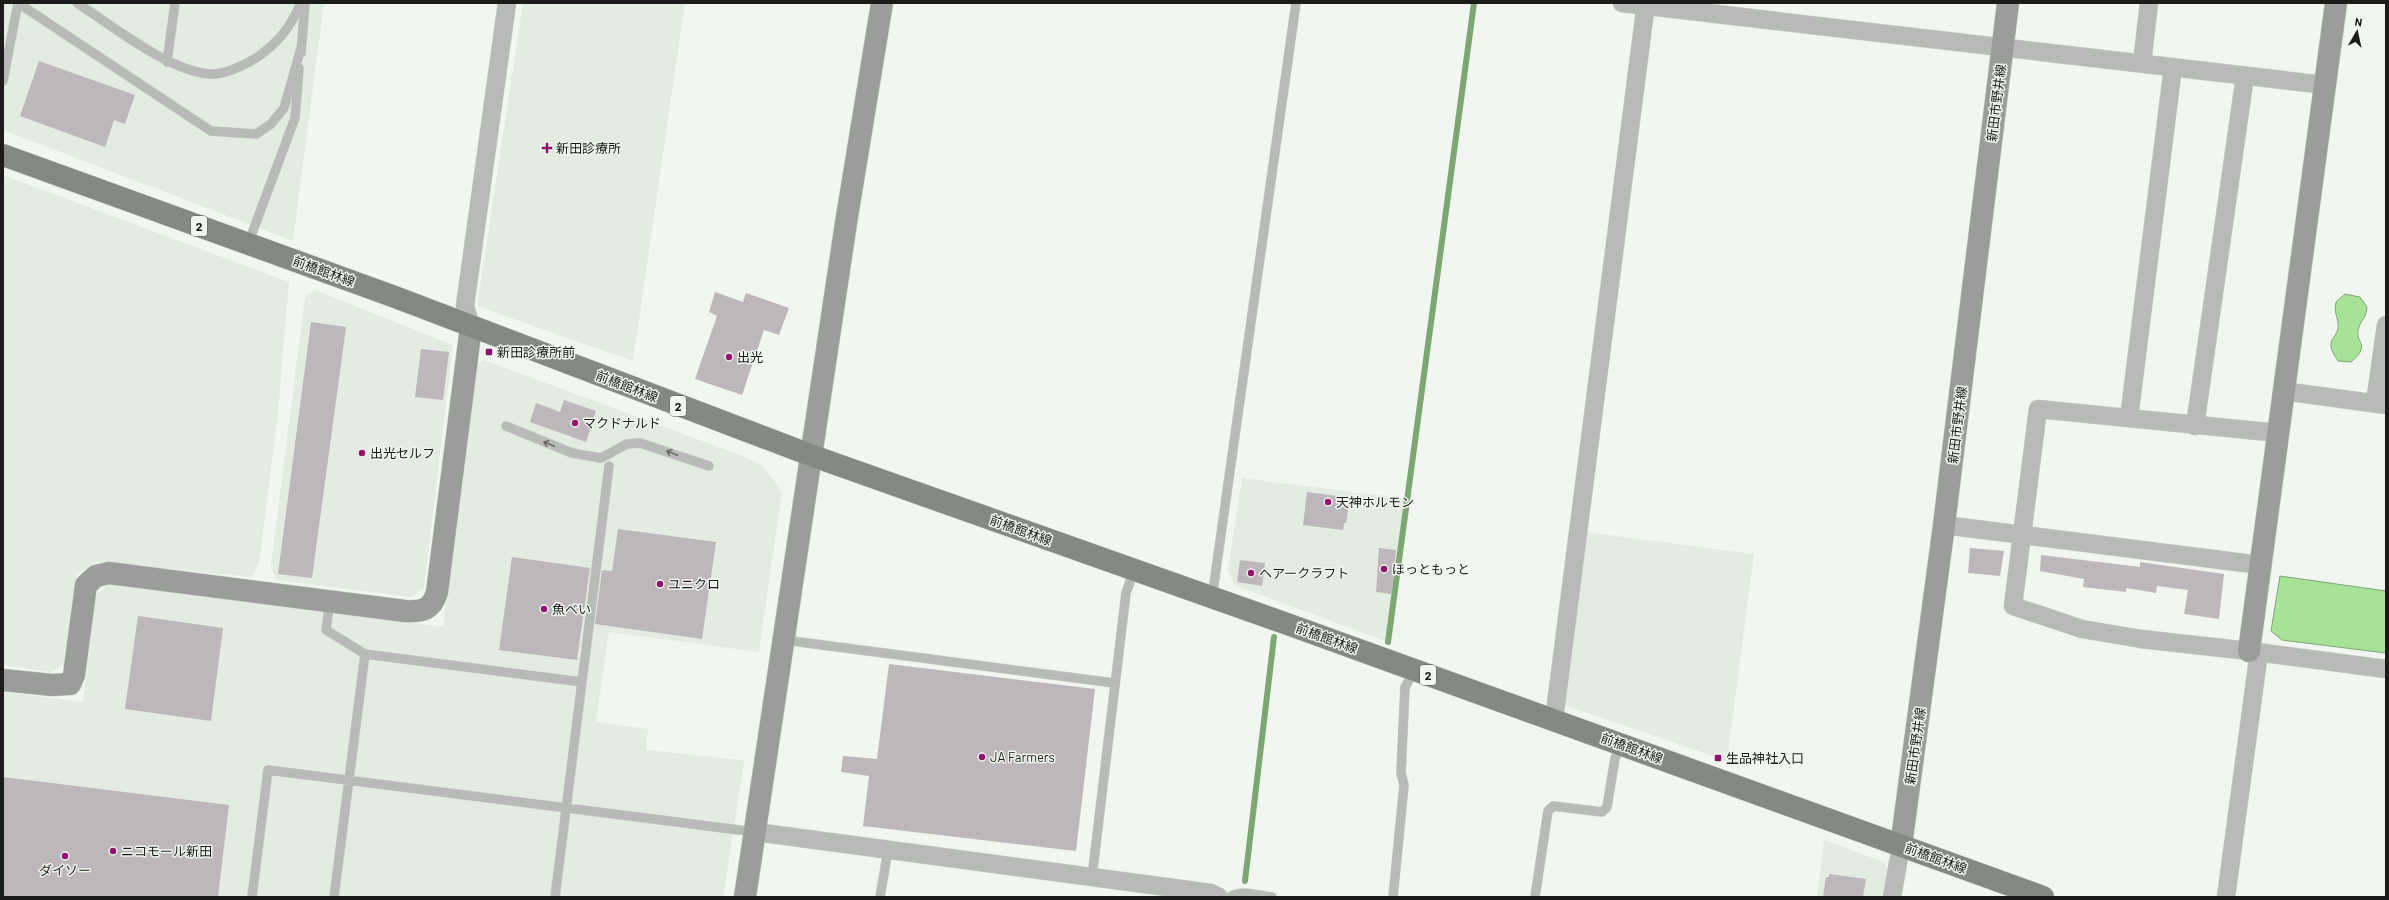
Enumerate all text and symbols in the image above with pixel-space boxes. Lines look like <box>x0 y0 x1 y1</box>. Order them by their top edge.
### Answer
north arrow <box>2337 12 2377 52</box>
text: N <box>2354 15 2363 29</box>
street label: 新田市野井線 <box>1983 63 2009 143</box>
place label: 新田診療所 <box>556 140 621 156</box>
marker: 新田診療所 <box>541 142 553 154</box>
road number: 2 <box>191 216 207 236</box>
street label: 前橋館林線 <box>291 252 357 290</box>
place label: 新田診療所前 <box>497 344 575 360</box>
marker: 新田診療所前 <box>484 347 494 357</box>
place label: 出光 <box>737 349 763 365</box>
marker: 出光 <box>724 352 734 362</box>
street label: 前橋館林線 <box>594 367 660 405</box>
street label: 新田市野井線 <box>1944 385 1970 465</box>
road number: 2 <box>670 396 686 416</box>
place label: マクドナルド <box>583 415 661 431</box>
marker: マクドナルド <box>570 418 580 428</box>
one-way arrow <box>543 440 555 447</box>
place label: 出光セルフ <box>370 445 435 461</box>
marker: 出光セルフ <box>357 448 367 458</box>
one-way arrow <box>666 449 678 456</box>
place label: 天神ホルモン <box>1336 494 1414 510</box>
marker: 天神ホルモン <box>1323 497 1333 507</box>
street label: 前橋館林線 <box>988 511 1054 549</box>
place label: ほっともっと <box>1392 561 1470 577</box>
marker: ほっともっと <box>1379 564 1389 574</box>
place label: ヘアークラフト <box>1259 565 1349 581</box>
marker: ヘアークラフト <box>1246 568 1256 578</box>
place label: ユニクロ <box>668 576 720 592</box>
marker: ユニクロ <box>655 579 665 589</box>
place label: 魚べい <box>552 601 591 617</box>
marker: 魚べい <box>539 604 549 614</box>
street label: 前橋館林線 <box>1294 619 1360 657</box>
road number: 2 <box>1420 665 1436 685</box>
street label: 新田市野井線 <box>1902 706 1928 786</box>
street label: 前橋館林線 <box>1599 729 1665 767</box>
place label: JA Farmers <box>990 749 1055 765</box>
place label: 生品神社入口 <box>1726 750 1804 766</box>
marker: JA Farmers <box>977 752 987 762</box>
marker: 生品神社入口 <box>1713 753 1723 763</box>
street label: 前橋館林線 <box>1903 839 1969 877</box>
place label: ニコモール新田 <box>121 843 212 859</box>
marker: ニコモール新田 <box>108 846 118 856</box>
marker: ダイソー <box>60 851 70 861</box>
place label: ダイソー <box>39 862 91 878</box>

